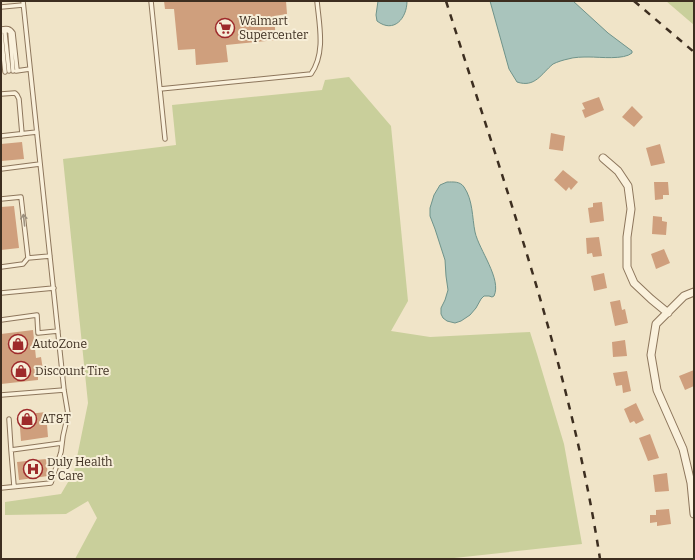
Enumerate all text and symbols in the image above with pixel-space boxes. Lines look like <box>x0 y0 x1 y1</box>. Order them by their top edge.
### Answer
place label: Walmart Supercenter <box>239 14 309 42</box>
supermarket icon: Walmart Supercenter <box>214 17 236 39</box>
one-way arrow <box>20 213 28 226</box>
shop icon: AutoZone <box>7 333 29 355</box>
place label: AutoZone <box>32 337 87 351</box>
shop icon: Discount Tire <box>10 360 32 382</box>
place label: Discount Tire <box>35 364 109 378</box>
shop icon: AT&T <box>16 408 38 430</box>
place label: AT&T <box>41 412 71 426</box>
place label: Duly Health & Care <box>47 455 113 483</box>
hospital icon: Duly Health & Care <box>22 458 44 480</box>

